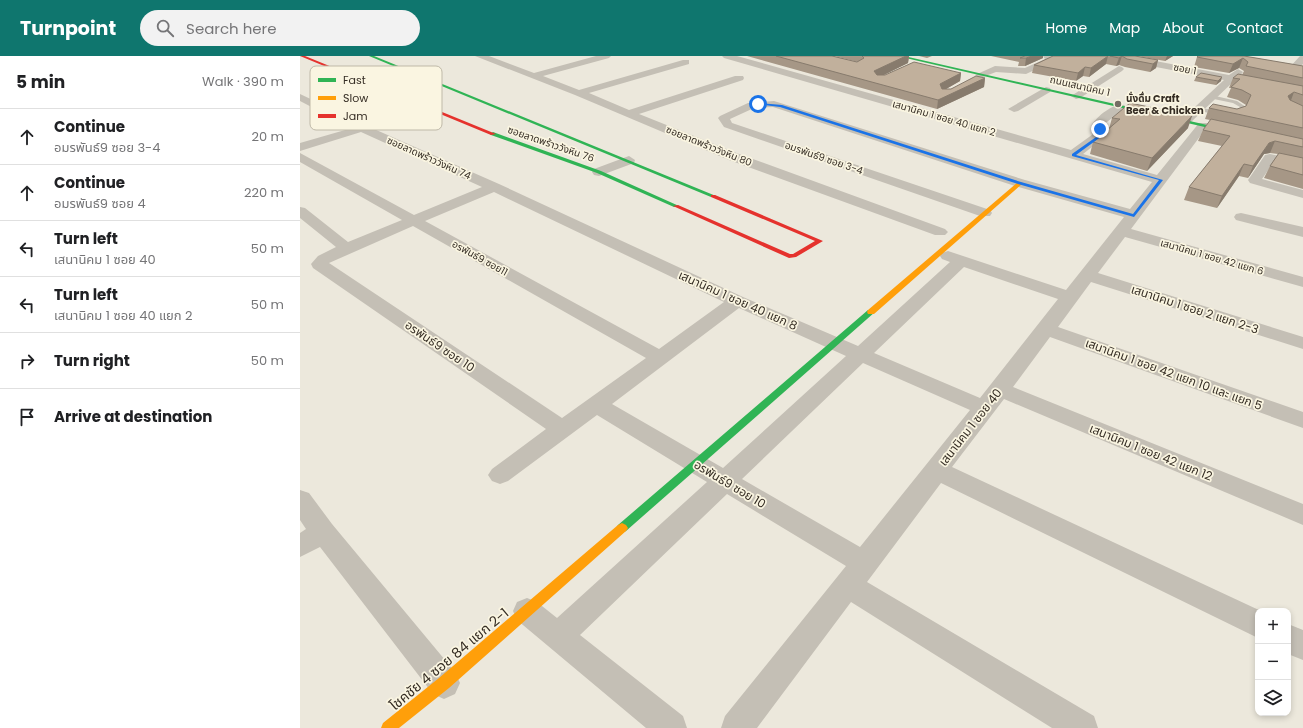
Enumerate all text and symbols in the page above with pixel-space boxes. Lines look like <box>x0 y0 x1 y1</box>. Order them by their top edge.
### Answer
search box <box>140 10 420 46</box>
text: Turnpoint <box>20 15 116 42</box>
icon: search <box>154 17 176 39</box>
text: Search here <box>186 18 276 39</box>
text: Home <box>1045 18 1087 38</box>
text: Map <box>1109 18 1140 38</box>
text: About <box>1162 18 1204 38</box>
text: Contact <box>1226 18 1283 38</box>
street label: ซอย 1 <box>1172 59 1198 79</box>
legend <box>310 66 442 130</box>
text: 5 min <box>16 70 65 94</box>
text: Walk · 390 m <box>202 72 284 91</box>
text: Fast <box>343 72 366 88</box>
street label: ถนนเสนานิคม 1 <box>1048 72 1112 100</box>
text: Slow <box>343 90 368 106</box>
place label: นั่งดื่ม Craft Beer & Chicken <box>1126 91 1204 118</box>
route start <box>749 95 767 113</box>
street label: เสนานิคม 1 ซอย 40 แยก 2 <box>891 96 998 140</box>
marker: นั่งดื่ม Craft Beer & Chicken <box>1113 99 1123 109</box>
text: Jam <box>343 108 368 124</box>
text: Continue <box>54 116 125 137</box>
route end <box>1091 120 1109 138</box>
street label: ซอยลาดพร้าววังหิน 76 <box>506 122 596 166</box>
street label: ซอยลาดพร้าววังหิน 80 <box>664 122 754 170</box>
icon: ahead <box>16 126 38 148</box>
text: 20 m <box>251 127 284 146</box>
street label: ซอยลาดพร้าววังหิน 74 <box>385 133 473 183</box>
text: อมรพันธ์9 ซอย 3-4 <box>54 138 160 157</box>
street label: อมรพันธ์9 ซอย 3-4 <box>783 138 865 178</box>
text: Continue <box>54 172 125 193</box>
icon: ahead <box>16 182 38 204</box>
text: 220 m <box>244 183 284 202</box>
text: อมรพันธ์9 ซอย 4 <box>54 194 146 213</box>
text: Turn left <box>54 228 118 249</box>
street label: เสนานิคม 1 ซอย 42 แยก 6 <box>1159 235 1265 279</box>
street label: อรพันธ์9 ซอย11 <box>449 236 511 280</box>
icon: left <box>16 238 38 260</box>
text: 50 m <box>251 239 284 258</box>
text: เสนานิคม 1 ซอย 40 <box>54 250 156 269</box>
street label: เสนานิคม 1 ซอย 40 แยก 8 <box>676 266 800 334</box>
street label: เสนานิคม 1 ซอย 2 แยก 2-3 <box>1129 280 1261 338</box>
text: Turn left <box>54 284 118 305</box>
icon: left <box>16 294 38 316</box>
text: 50 m <box>251 295 284 314</box>
text: เสนานิคม 1 ซอย 40 แยก 2 <box>54 306 193 325</box>
street label: อรพันธ์9 ซอย 10 <box>402 316 478 376</box>
street label: เสนานิคม 1 ซอย 42 แยก 10 และ แยก 5 <box>1083 334 1265 414</box>
icon: right <box>16 350 38 372</box>
text: Turn right <box>54 350 130 371</box>
text: 50 m <box>251 351 284 370</box>
street label: เสนานิคม 1 ซอย 40 <box>934 385 1006 469</box>
icon: arrive <box>16 406 38 428</box>
text: Arrive at destination <box>54 406 212 427</box>
street label: เสนานิคม 1 ซอย 42 แยก 12 <box>1087 420 1215 484</box>
street label: อรพันธ์9 ซอย 10 <box>691 456 769 512</box>
street label: โชคชัย 4 ซอย 84 แยก 2-1 <box>385 603 513 715</box>
map controls <box>1255 608 1291 716</box>
button: + <box>1255 608 1291 644</box>
button: − <box>1255 644 1291 680</box>
button: layers <box>1255 680 1291 716</box>

